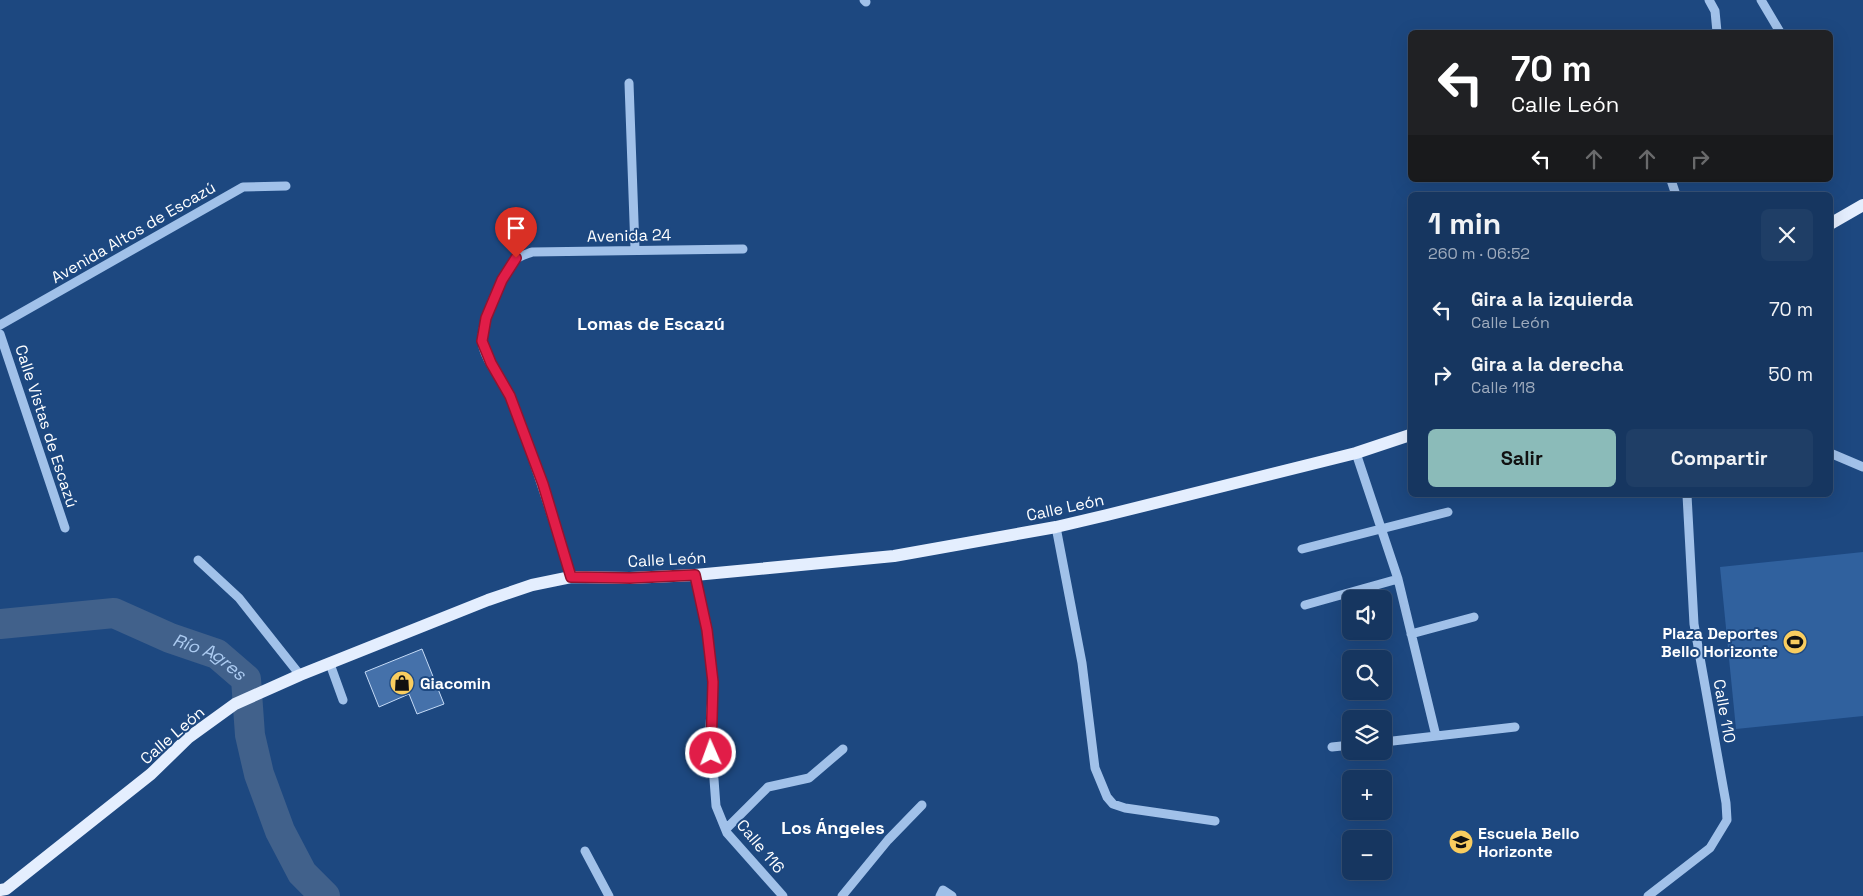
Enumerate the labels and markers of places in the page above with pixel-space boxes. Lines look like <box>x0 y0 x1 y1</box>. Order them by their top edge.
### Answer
pin <box>495 207 537 258</box>
place label: Plaza Deportes Bello Horizonte <box>1661 623 1778 662</box>
sports icon: Plaza Deportes Bello Horizonte <box>1782 629 1808 655</box>
shop icon: Giacomin <box>389 670 415 696</box>
place label: Giacomin <box>420 673 491 694</box>
place label: Escuela Bello Horizonte <box>1478 823 1580 862</box>
school or university icon: Escuela Bello Horizonte <box>1448 829 1474 855</box>

